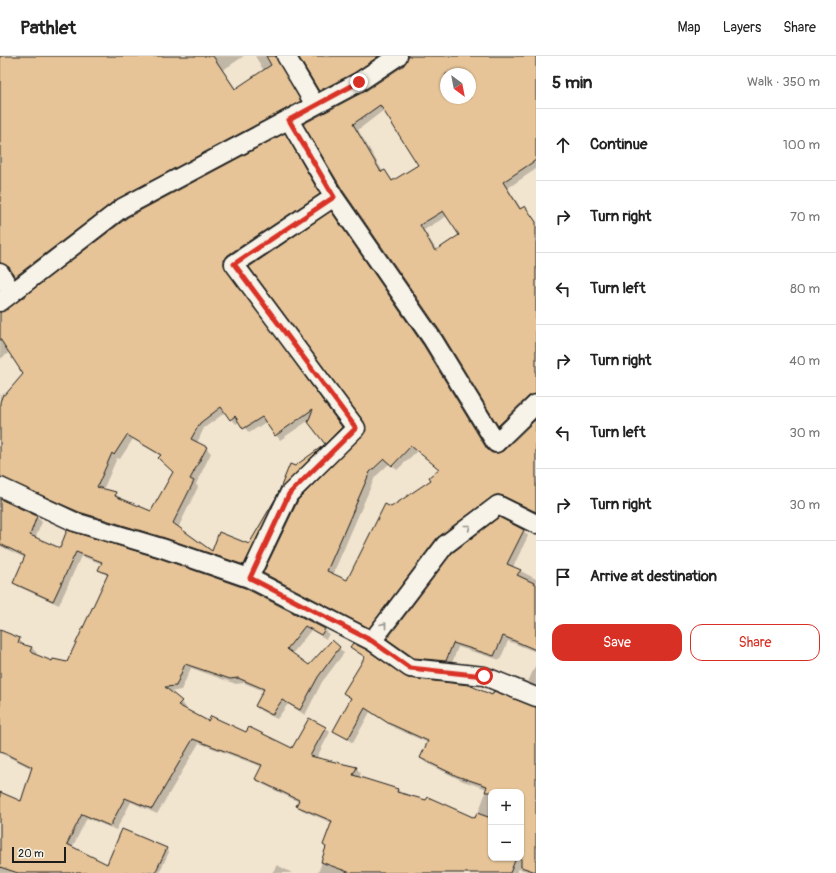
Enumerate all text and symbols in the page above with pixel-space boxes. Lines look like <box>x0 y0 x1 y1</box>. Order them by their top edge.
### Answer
text: Pathlet <box>20 16 76 40</box>
text: Map <box>678 19 701 36</box>
text: Layers <box>723 19 761 36</box>
text: Share <box>783 19 816 36</box>
north arrow <box>440 68 476 104</box>
text: 5 min <box>552 72 592 93</box>
route end <box>350 73 368 91</box>
text: Walk · 350 m <box>747 74 820 90</box>
icon: ahead <box>552 134 574 156</box>
text: Continue <box>590 135 648 154</box>
text: 100 m <box>783 137 820 153</box>
icon: right <box>552 206 574 228</box>
text: Turn right <box>590 207 651 226</box>
text: 70 m <box>790 209 820 225</box>
icon: left <box>552 278 574 300</box>
text: Turn left <box>590 279 646 298</box>
text: 80 m <box>790 281 820 297</box>
icon: right <box>552 350 574 372</box>
text: Turn right <box>590 351 651 370</box>
text: 40 m <box>789 353 820 369</box>
icon: left <box>552 422 574 444</box>
text: Turn left <box>590 423 646 442</box>
text: 30 m <box>790 425 820 441</box>
icon: right <box>552 494 574 516</box>
text: Turn right <box>590 495 651 514</box>
text: 30 m <box>790 497 820 513</box>
one-way arrow <box>464 525 471 532</box>
icon: arrive <box>552 566 574 588</box>
text: Arrive at destination <box>590 567 717 586</box>
one-way arrow <box>379 622 387 629</box>
button: Save <box>552 624 682 661</box>
button: Share <box>690 624 820 661</box>
route start <box>475 667 493 685</box>
map controls <box>488 789 524 861</box>
button: + <box>488 789 524 825</box>
button: − <box>488 825 524 861</box>
scale bar <box>12 845 66 864</box>
text: 20 m <box>18 847 44 860</box>

